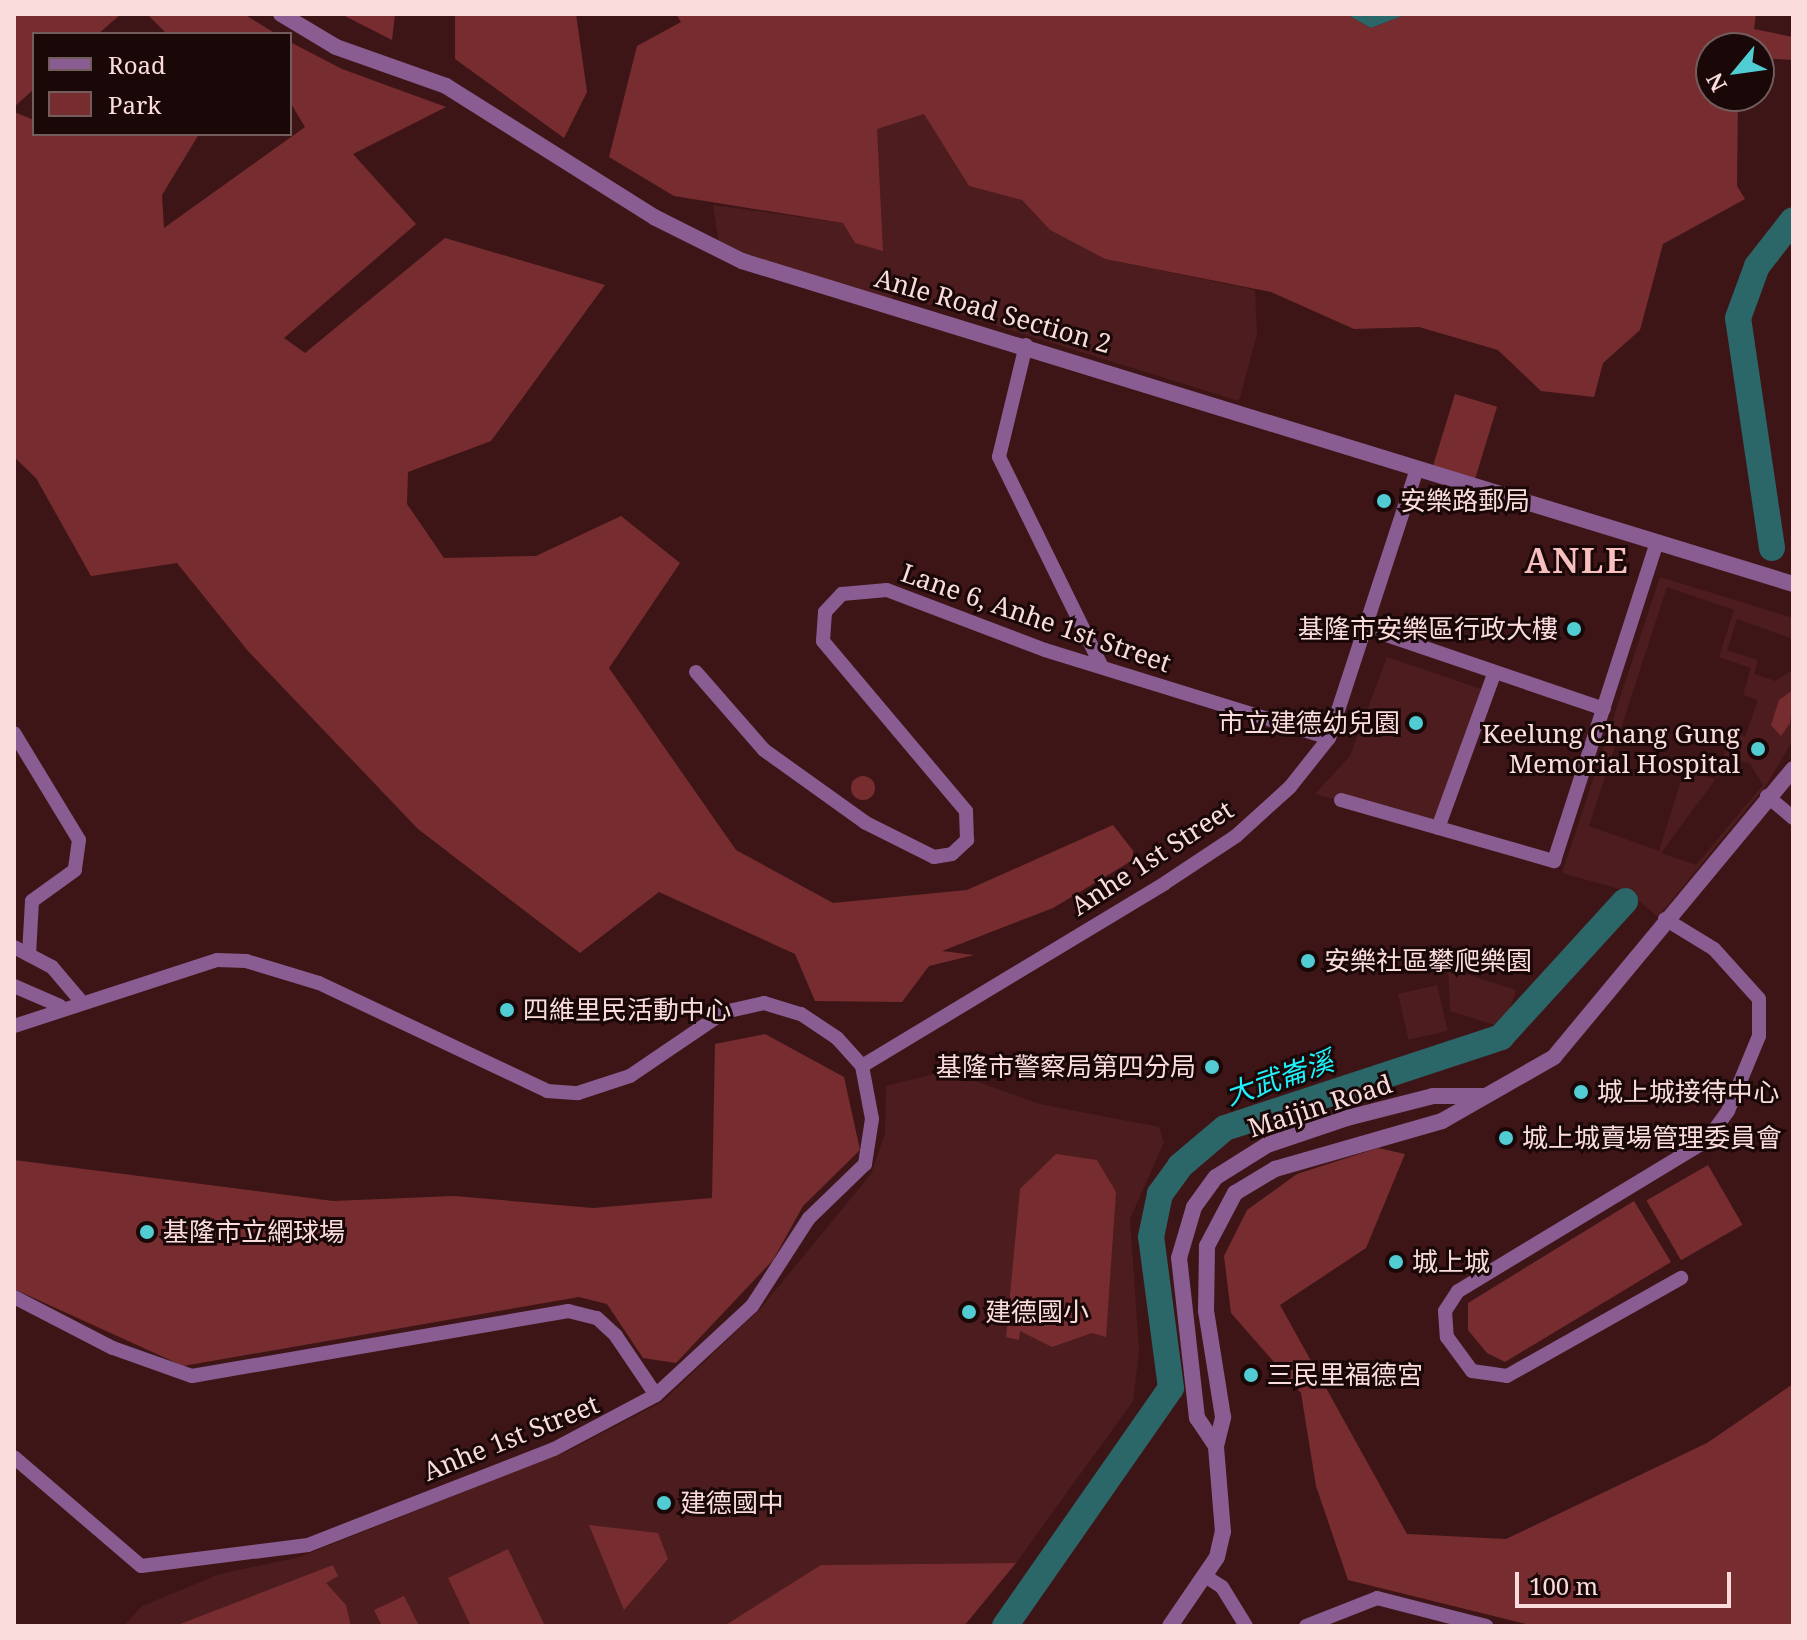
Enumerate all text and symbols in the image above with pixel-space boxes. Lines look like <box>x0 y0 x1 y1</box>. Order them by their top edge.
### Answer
legend <box>32 32 292 136</box>
north arrow <box>1695 32 1775 112</box>
text: Road <box>108 48 166 81</box>
text: N <box>1698 68 1733 98</box>
text: Park <box>108 88 161 121</box>
street label: Anle Road Section 2 <box>871 262 1115 360</box>
place label: 安樂路郵局 <box>1400 485 1530 517</box>
marker: 安樂路郵局 <box>1375 492 1393 510</box>
district label: ANLE <box>1525 541 1629 581</box>
street label: Lane 6, Anhe 1st Street <box>897 557 1175 679</box>
place label: 基隆市安樂區行政大樓 <box>1298 613 1558 645</box>
marker: 基隆市安樂區行政大樓 <box>1565 620 1583 638</box>
place label: 市立建德幼兒園 <box>1218 707 1400 739</box>
marker: 市立建德幼兒園 <box>1407 714 1425 732</box>
place label: Keelung Chang Gung Memorial Hospital <box>1482 718 1740 780</box>
marker: Keelung Chang Gung Memorial Hospital <box>1747 738 1769 760</box>
street label: Anhe 1st Street <box>1065 794 1239 922</box>
place label: 安樂社區攀爬樂園 <box>1324 945 1532 977</box>
marker: 安樂社區攀爬樂園 <box>1299 952 1317 970</box>
place label: 四維里民活動中心 <box>523 994 731 1026</box>
marker: 四維里民活動中心 <box>498 1001 516 1019</box>
water label: 大武崙溪 <box>1221 1043 1337 1111</box>
place label: 基隆市警察局第四分局 <box>936 1051 1196 1083</box>
marker: 基隆市警察局第四分局 <box>1203 1058 1221 1076</box>
street label: Maijin Road <box>1244 1068 1396 1144</box>
place label: 城上城接待中心 <box>1597 1076 1779 1108</box>
marker: 城上城接待中心 <box>1572 1083 1590 1101</box>
place label: 城上城賣場管理委員會 <box>1522 1122 1782 1154</box>
marker: 城上城賣場管理委員會 <box>1497 1129 1515 1147</box>
place label: 基隆市立網球場 <box>163 1216 345 1248</box>
marker: 基隆市立網球場 <box>138 1223 156 1241</box>
place label: 城上城 <box>1412 1246 1490 1278</box>
marker: 城上城 <box>1387 1253 1405 1271</box>
place label: 建德國小 <box>985 1296 1089 1328</box>
marker: 建德國小 <box>960 1303 978 1321</box>
place label: 三民里福德宮 <box>1267 1359 1423 1391</box>
marker: 三民里福德宮 <box>1242 1366 1260 1384</box>
street label: Anhe 1st Street <box>418 1389 604 1487</box>
place label: 建德國中 <box>680 1487 784 1519</box>
marker: 建德國中 <box>655 1494 673 1512</box>
scale bar <box>1519 1556 1735 1606</box>
text: 100 m <box>1529 1569 1598 1602</box>

